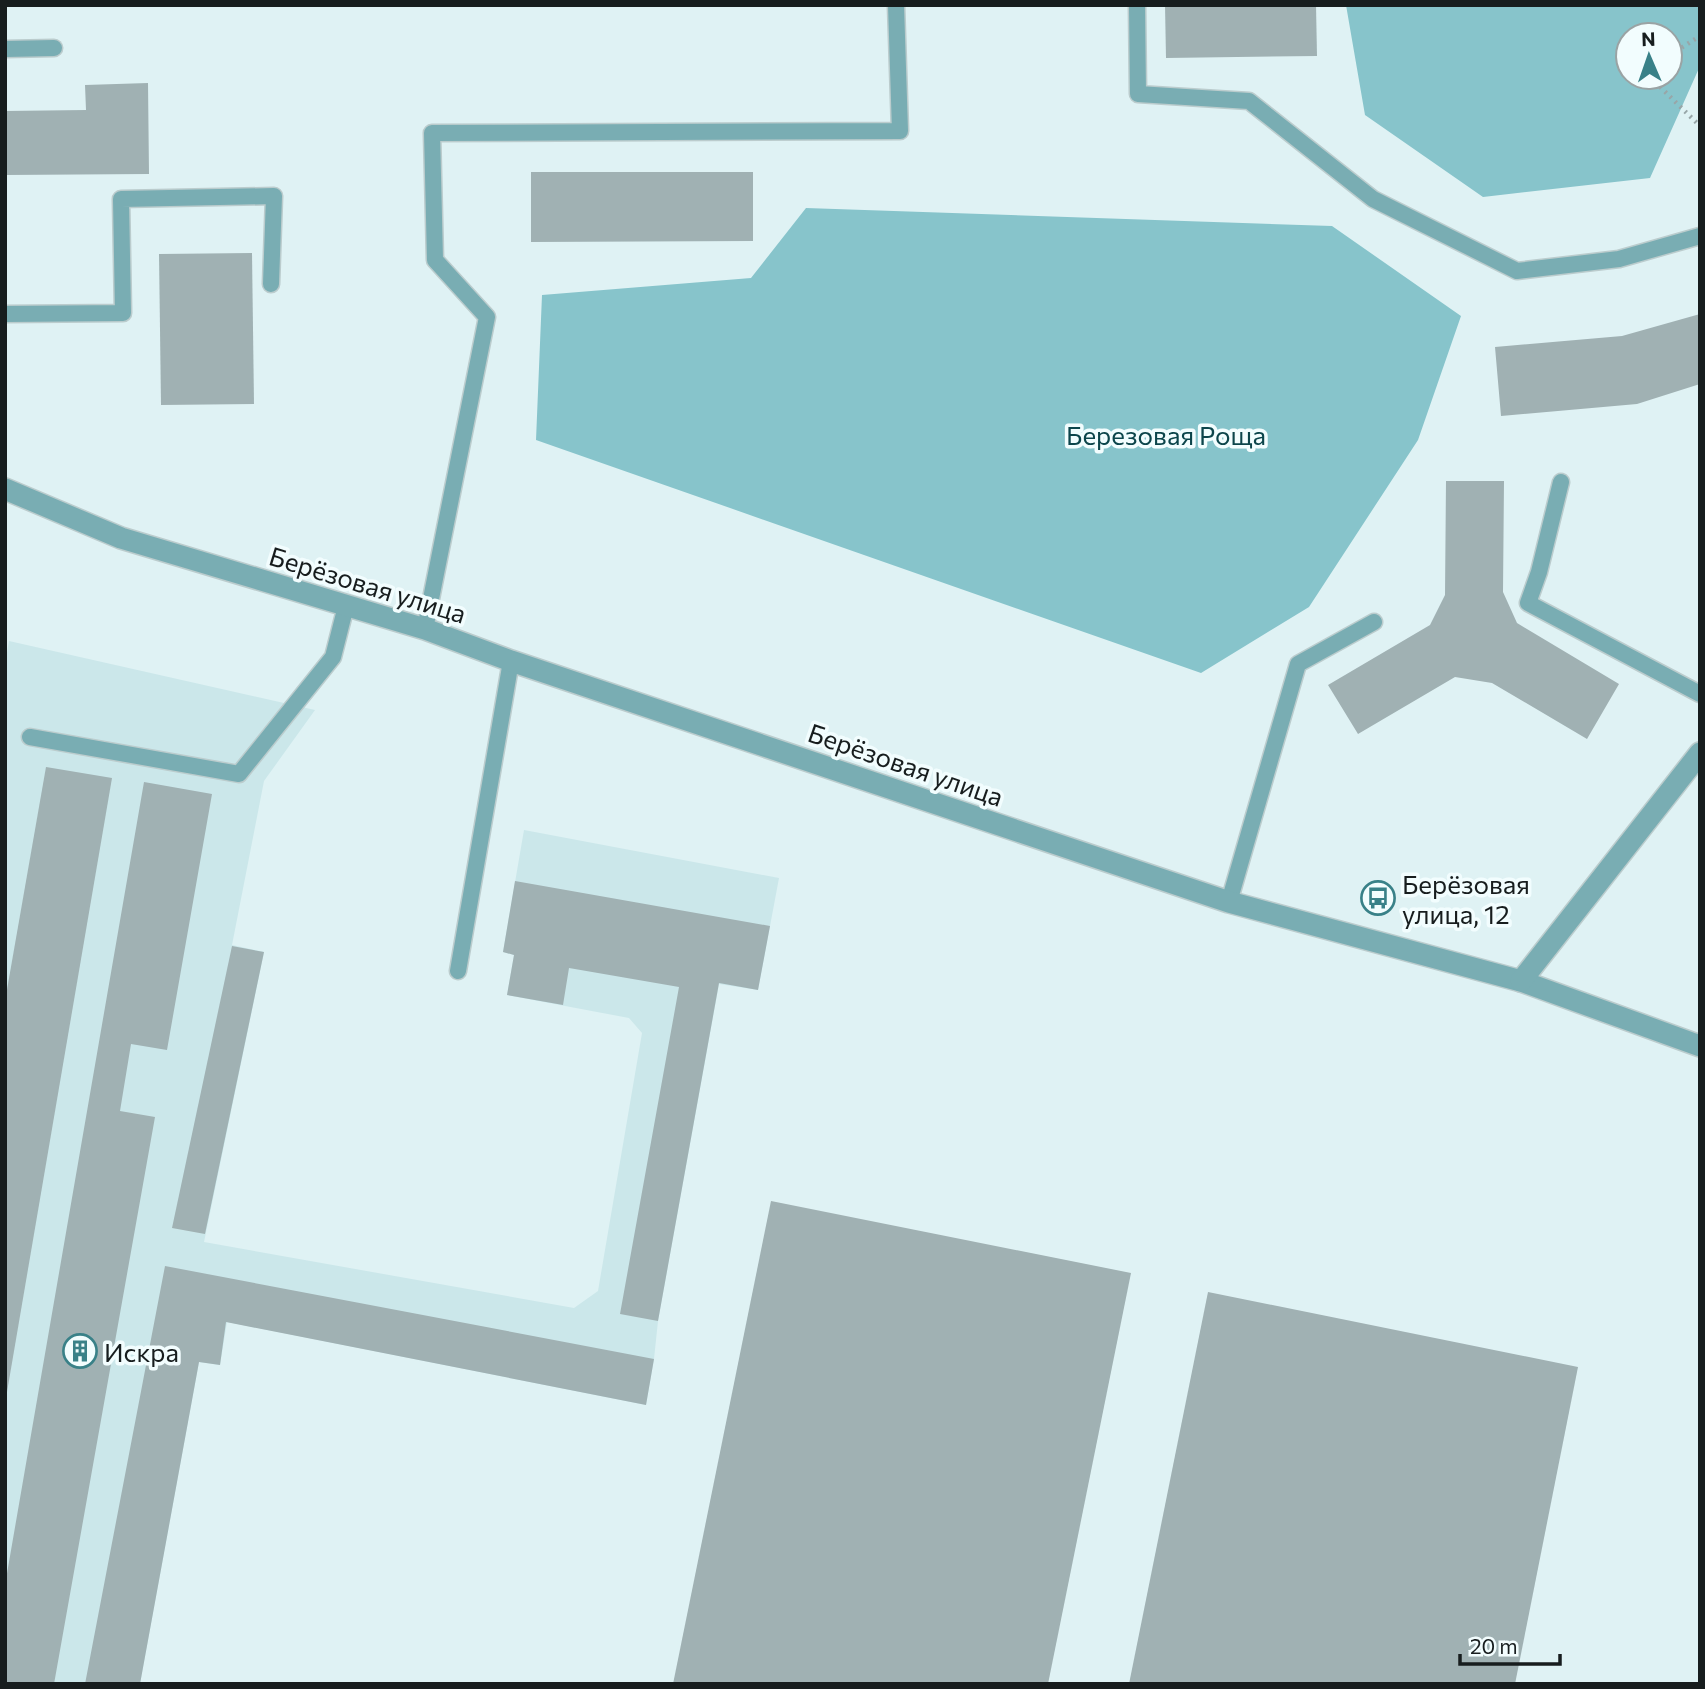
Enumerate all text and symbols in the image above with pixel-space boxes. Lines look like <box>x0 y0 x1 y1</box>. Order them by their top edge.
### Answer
north arrow <box>1614 21 1684 91</box>
text: N <box>1641 27 1656 50</box>
park label: Березовая Роща <box>1066 419 1266 450</box>
street label: Берёзовая улица <box>266 539 470 629</box>
street label: Берёзовая улица <box>804 716 1008 812</box>
place label: Берёзовая улица, 12 <box>1402 868 1530 929</box>
bus stop icon: Берёзовая улица, 12 <box>1359 879 1397 917</box>
building icon: Искра <box>61 1332 99 1370</box>
place label: Искра <box>104 1336 179 1367</box>
scale bar <box>1460 1622 1560 1666</box>
text: 20 m <box>1470 1633 1518 1658</box>

